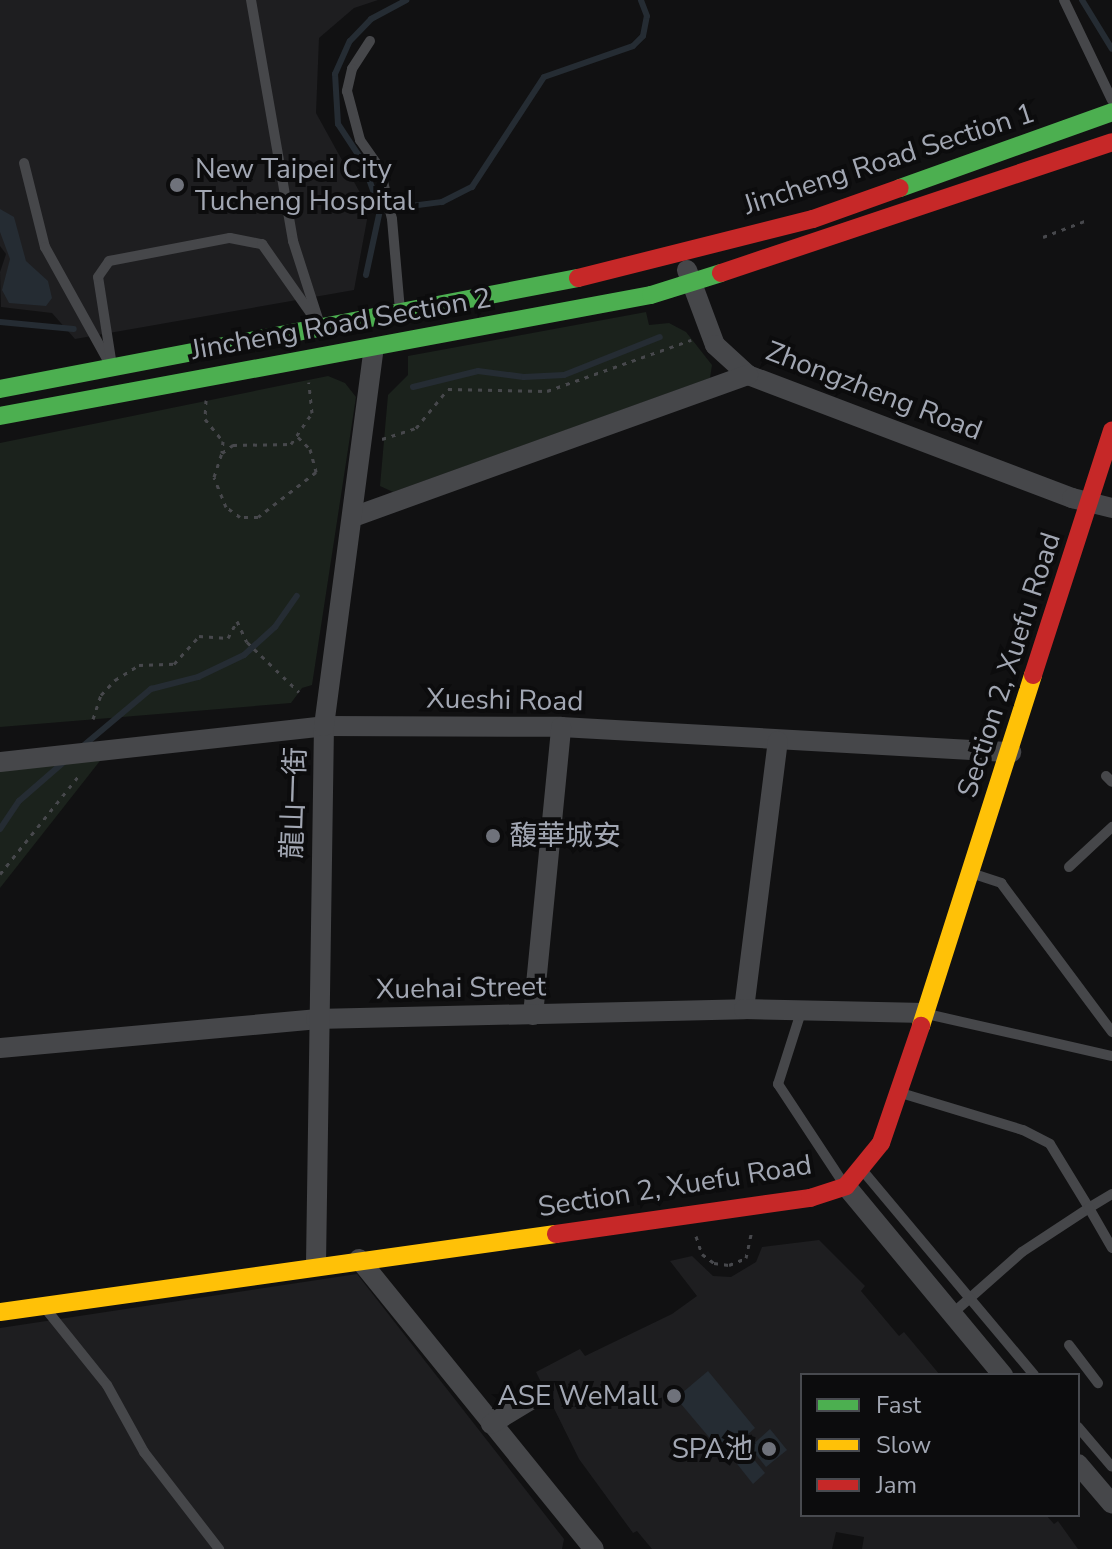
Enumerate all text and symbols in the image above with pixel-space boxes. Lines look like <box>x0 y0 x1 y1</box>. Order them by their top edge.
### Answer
street label: Jincheng Road Section 1 <box>739 96 1039 222</box>
place label: New Taipei City Tucheng Hospital <box>195 152 415 218</box>
marker: New Taipei City Tucheng Hospital <box>166 174 188 196</box>
street label: Jincheng Road Section 2 <box>188 281 494 367</box>
street label: Zhongzheng Road <box>761 334 987 448</box>
street label: Section 2, Xuefu Road <box>950 528 1068 802</box>
street label: Xueshi Road <box>426 682 584 718</box>
street label: 龍山一街 <box>275 746 313 860</box>
place label: 馥華城安 <box>509 819 621 853</box>
marker: 馥華城安 <box>484 827 502 845</box>
street label: Xuehai Street <box>376 970 546 1006</box>
street label: Section 2, Xuefu Road <box>536 1148 814 1224</box>
legend <box>800 1373 1080 1517</box>
place label: ASE WeMall <box>498 1379 658 1413</box>
marker: ASE WeMall <box>665 1387 683 1405</box>
text: Fast <box>876 1389 921 1421</box>
text: Slow <box>876 1429 931 1461</box>
place label: SPA池 <box>672 1432 753 1466</box>
marker: SPA池 <box>760 1440 778 1458</box>
text: Jam <box>876 1469 917 1501</box>

